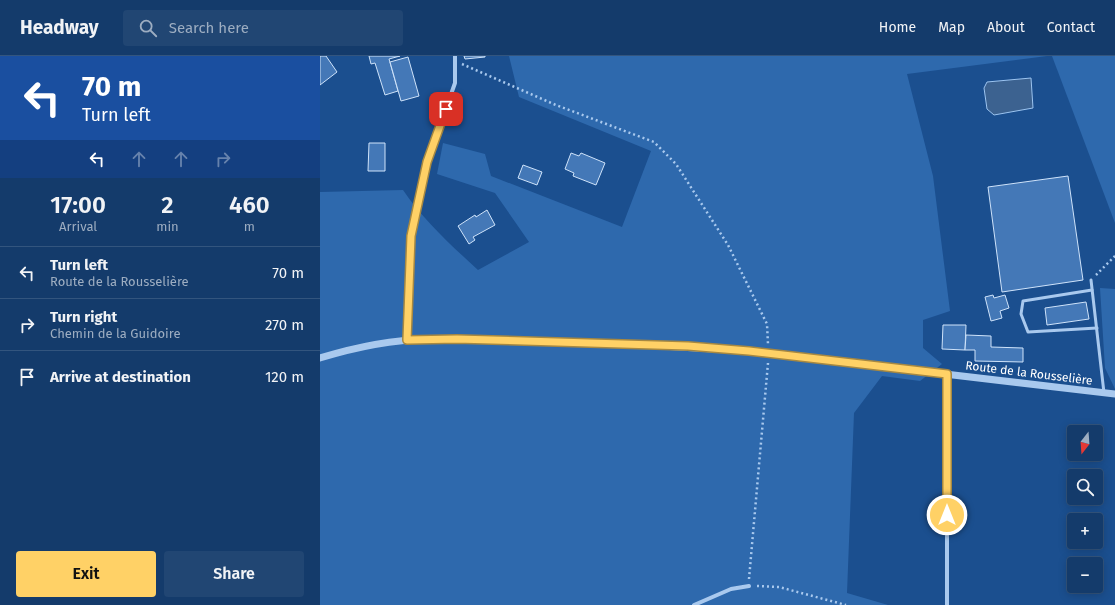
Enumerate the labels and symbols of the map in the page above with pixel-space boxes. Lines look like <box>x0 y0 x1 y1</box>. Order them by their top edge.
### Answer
pin <box>429 92 463 126</box>
street label: Route de la Rousselière <box>965 358 1093 388</box>
north arrow <box>1067 425 1103 461</box>
position arrow <box>926 494 968 536</box>

